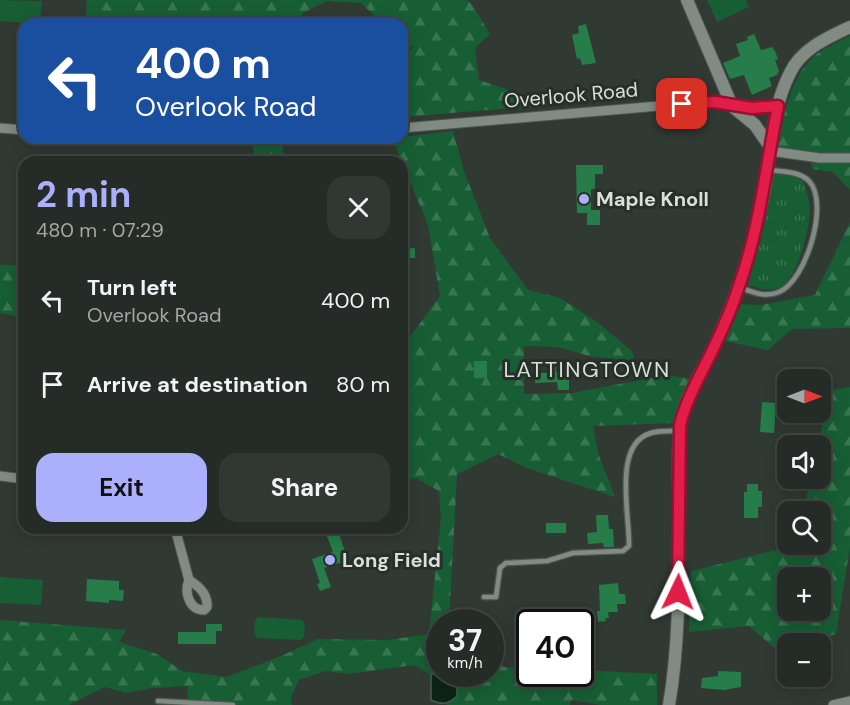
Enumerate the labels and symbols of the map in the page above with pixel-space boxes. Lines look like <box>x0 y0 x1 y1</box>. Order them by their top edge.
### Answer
street label: Overlook Road <box>503 76 639 114</box>
pin <box>656 78 707 129</box>
place label: Maple Knoll <box>596 186 709 212</box>
marker: Maple Knoll <box>577 192 591 206</box>
district label: LATTINGTOWN <box>503 355 671 384</box>
north arrow <box>777 369 831 423</box>
place label: Long Field <box>342 547 441 573</box>
marker: Long Field <box>323 553 337 567</box>
position arrow <box>646 560 710 624</box>
speed limit sign: 40 <box>516 609 594 687</box>

